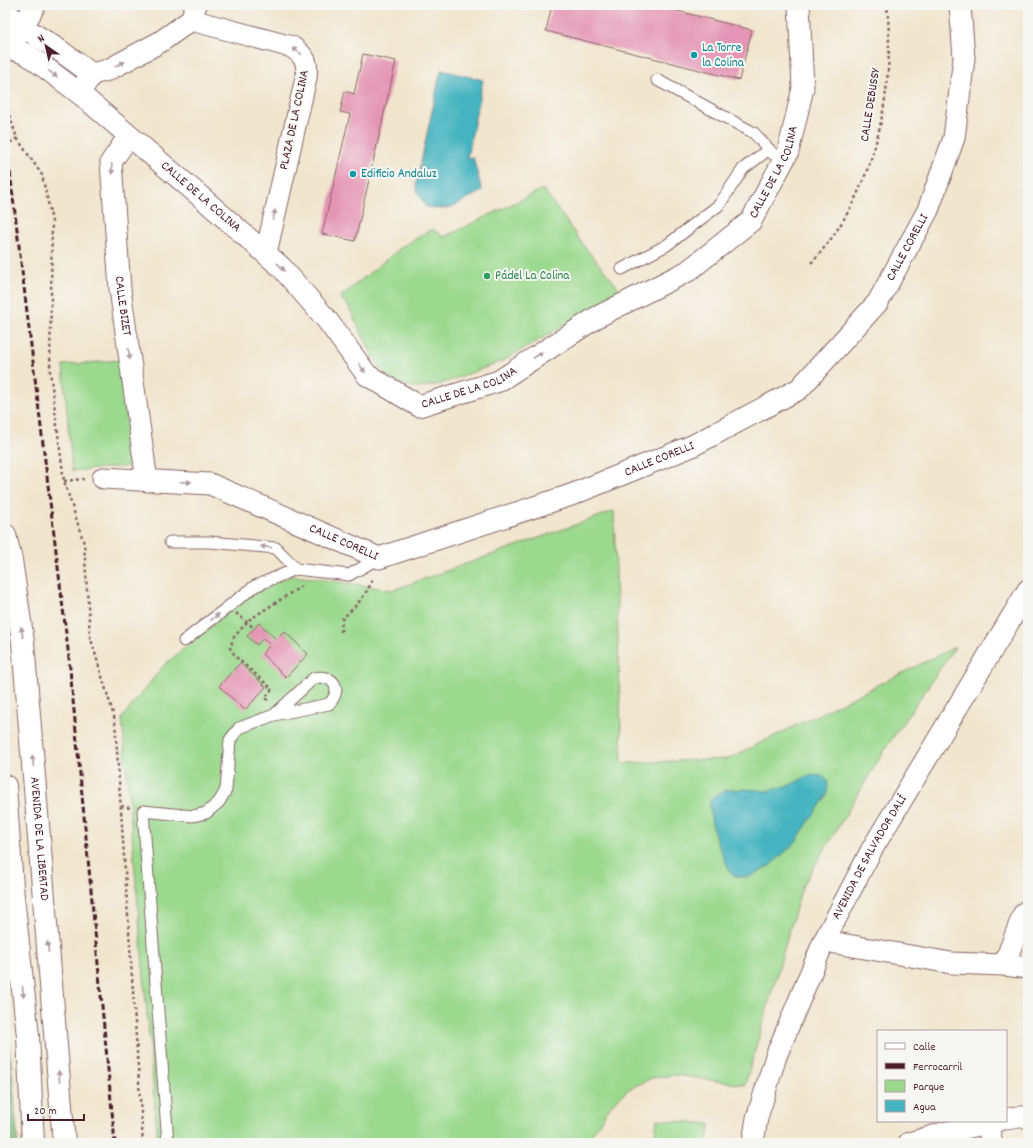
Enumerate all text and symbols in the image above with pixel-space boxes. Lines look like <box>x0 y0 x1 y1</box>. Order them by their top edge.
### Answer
north arrow <box>26 26 66 66</box>
text: N <box>35 31 49 48</box>
place label: La Torre la Colina <box>702 39 745 73</box>
one-way arrow <box>291 47 302 55</box>
marker: La Torre la Colina <box>689 50 699 60</box>
one-way arrow <box>114 61 126 67</box>
street label: CALLE DEBUSSY <box>856 66 886 143</box>
street label: PLAZA DE LA COLINA <box>275 68 315 172</box>
one-way arrow <box>48 70 59 79</box>
street label: CALLE DE LA COLINA <box>744 124 803 222</box>
street label: CALLE DE LA COLINA <box>156 157 245 237</box>
one-way arrow <box>108 163 115 175</box>
place label: Edificio Andaluz <box>361 165 437 184</box>
marker: Edificio Andaluz <box>348 169 358 179</box>
one-way arrow <box>272 209 278 221</box>
street label: CALLE CORELLI <box>882 211 934 285</box>
one-way arrow <box>276 262 285 272</box>
place label: Pádel La Colina <box>495 267 570 286</box>
marker: Pádel La Colina <box>482 271 492 281</box>
street label: CALLE BIZET <box>110 275 136 337</box>
one-way arrow <box>126 348 132 360</box>
one-way arrow <box>533 351 543 359</box>
street label: CALLE DE LA COLINA <box>419 362 521 414</box>
one-way arrow <box>358 363 366 374</box>
street label: CALLE CORELLI <box>621 437 697 482</box>
one-way arrow <box>180 479 192 486</box>
street label: CALLE CORELLI <box>306 519 381 566</box>
one-way arrow <box>260 543 272 550</box>
one-way arrow <box>209 613 220 622</box>
one-way arrow <box>19 626 25 638</box>
one-way arrow <box>30 755 36 767</box>
street label: AVENIDA DE LA LIBERTAD <box>25 776 54 902</box>
street label: AVENIDA DE SALVADOR DALÍ <box>827 791 912 923</box>
one-way arrow <box>45 941 52 953</box>
one-way arrow <box>20 986 27 998</box>
legend <box>877 1030 1007 1122</box>
text: Calle <box>913 1039 936 1056</box>
text: Ferrocarril <box>913 1059 962 1076</box>
one-way arrow <box>55 1070 62 1082</box>
text: Parque <box>913 1079 944 1096</box>
scale bar <box>28 1096 84 1122</box>
text: Agua <box>913 1099 936 1116</box>
text: 20 m <box>34 1103 57 1120</box>

